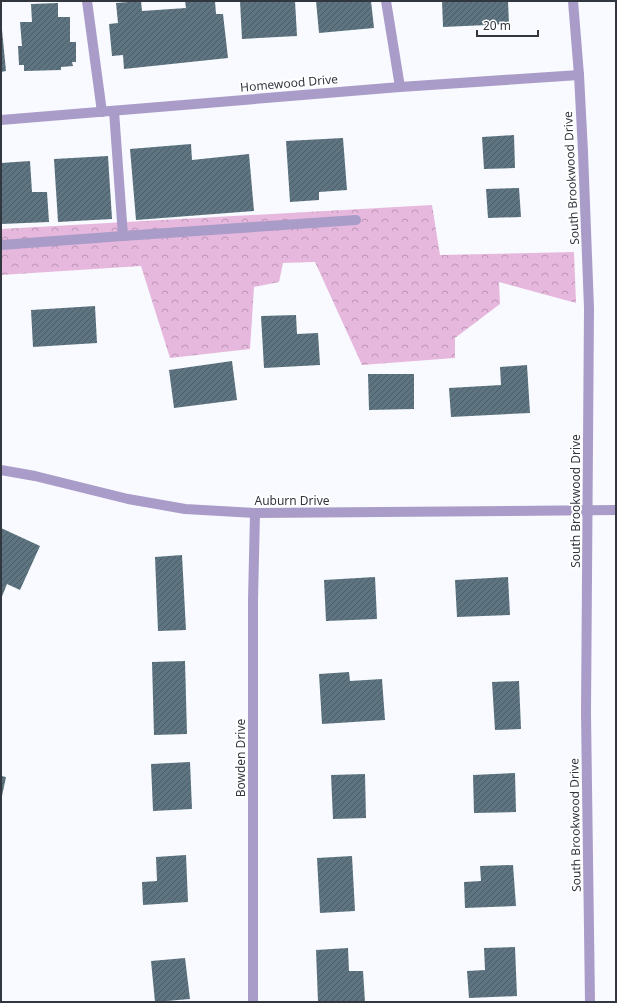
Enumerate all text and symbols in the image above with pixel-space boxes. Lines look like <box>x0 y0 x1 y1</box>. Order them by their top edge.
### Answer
scale bar <box>477 12 538 38</box>
text: 20 m <box>483 17 511 34</box>
street label: Homewood Drive <box>239 70 339 96</box>
street label: South Brookwood Drive <box>559 111 583 245</box>
street label: South Brookwood Drive <box>567 434 584 568</box>
street label: Auburn Drive <box>254 492 330 509</box>
street label: Bowden Drive <box>232 718 249 797</box>
street label: South Brookwood Drive <box>565 758 585 892</box>

